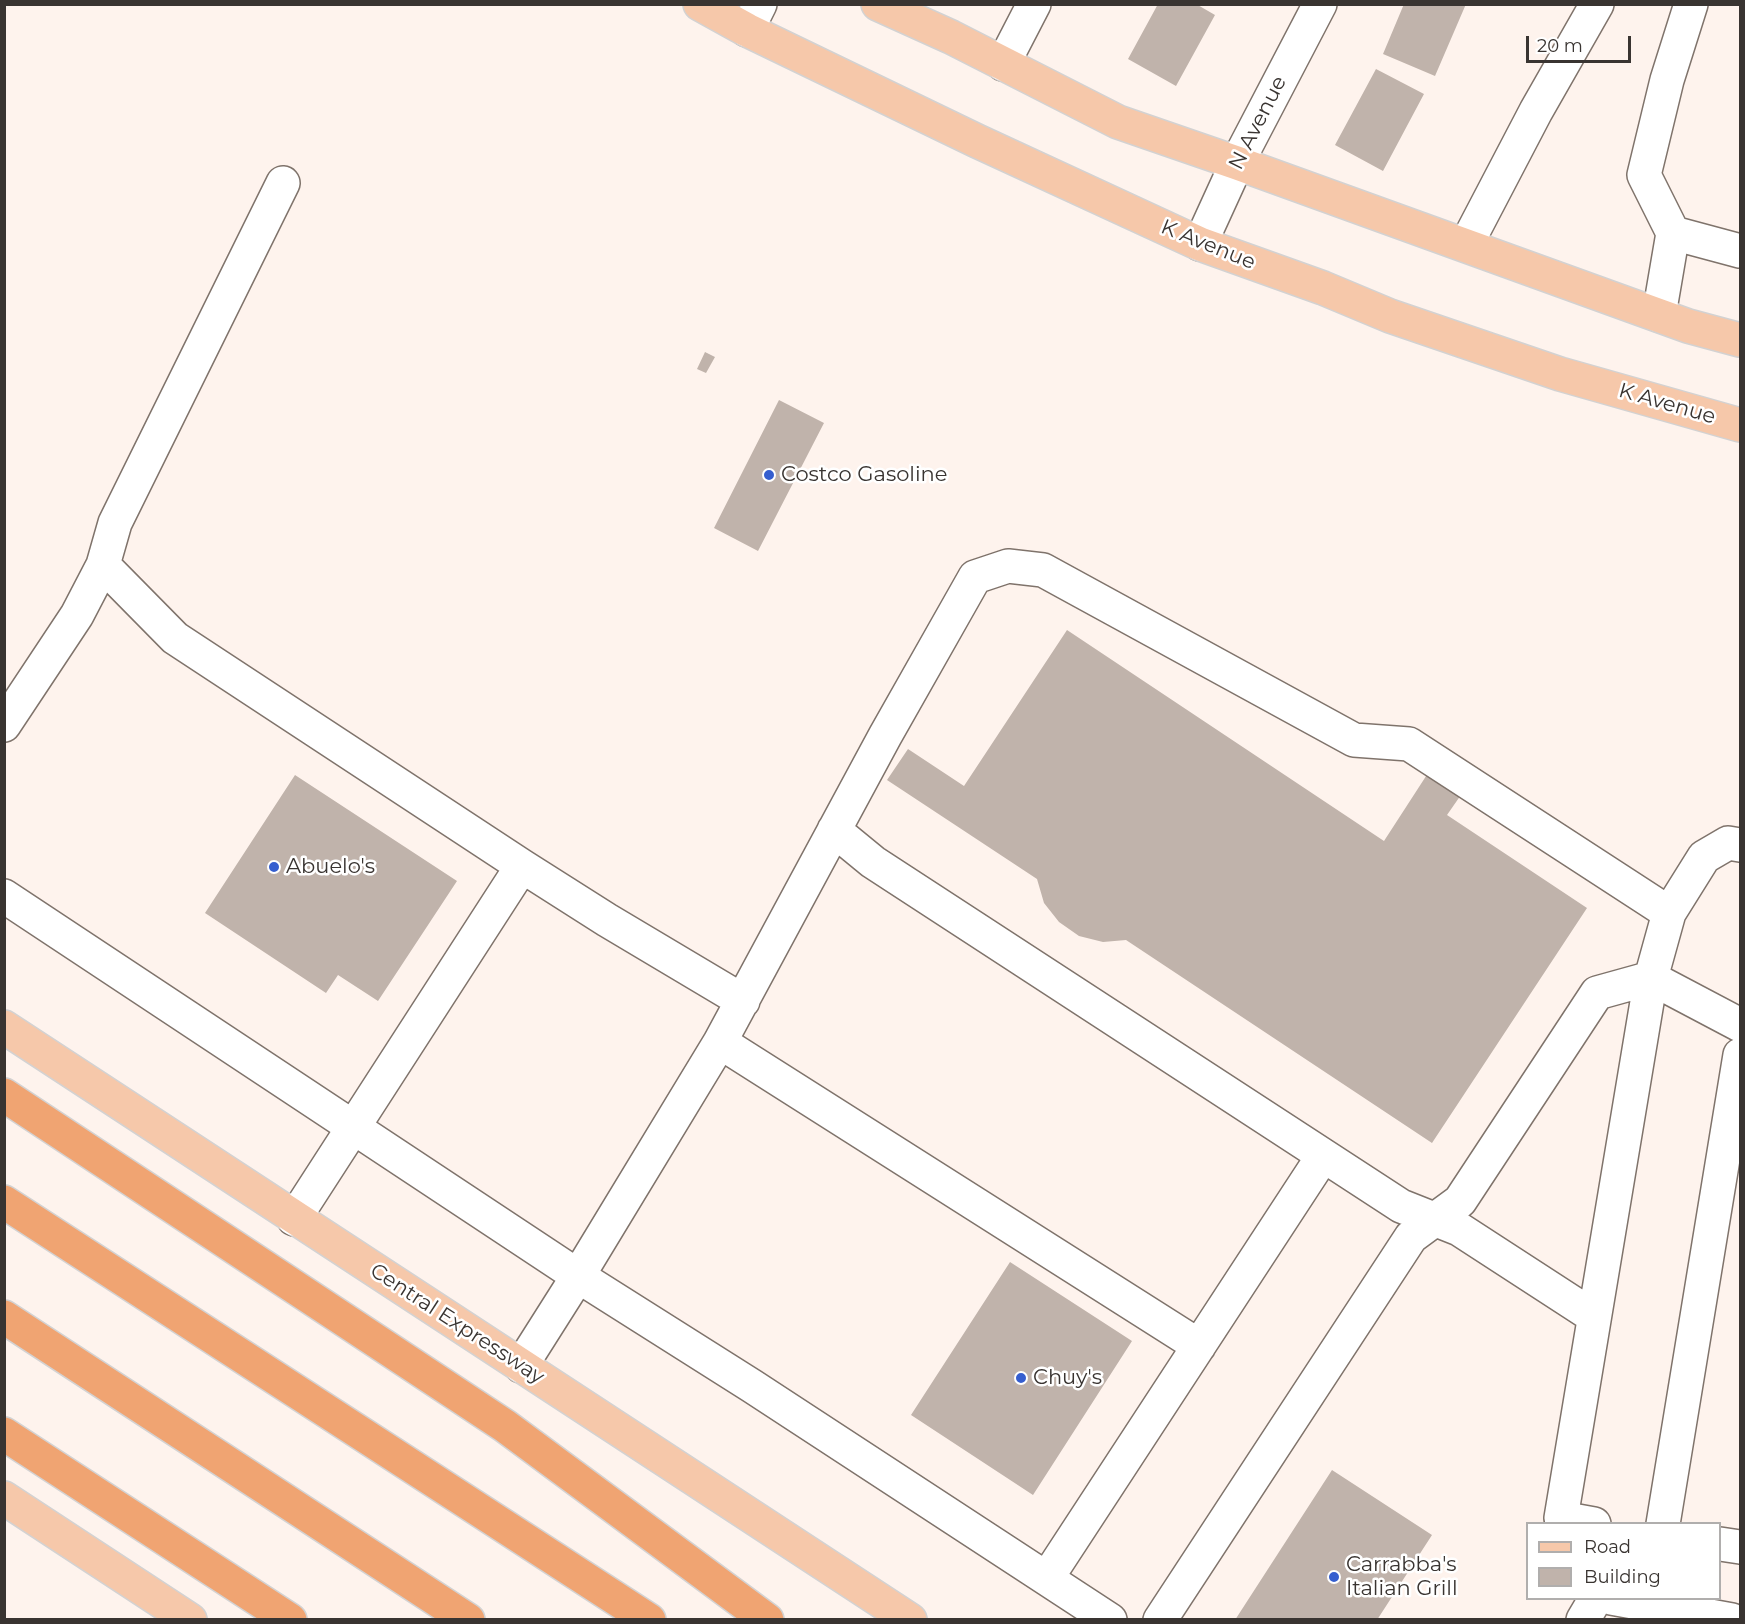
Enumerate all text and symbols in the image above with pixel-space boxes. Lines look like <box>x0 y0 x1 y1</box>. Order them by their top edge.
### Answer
scale bar <box>1529 24 1634 62</box>
text: 20 m <box>1537 35 1583 57</box>
street label: N Avenue <box>1224 72 1292 174</box>
street label: K Avenue <box>1157 215 1259 275</box>
street label: K Avenue <box>1616 378 1718 430</box>
place label: Costco Gasoline <box>781 462 947 488</box>
marker: Costco Gasoline <box>762 468 776 482</box>
place label: Abuelo's <box>286 854 375 880</box>
marker: Abuelo's <box>267 860 281 874</box>
street label: Central Expressway <box>365 1258 549 1390</box>
place label: Chuy's <box>1033 1365 1102 1391</box>
marker: Chuy's <box>1014 1371 1028 1385</box>
legend <box>1526 1522 1721 1600</box>
text: Road <box>1584 1536 1631 1558</box>
place label: Carrabba's Italian Grill <box>1346 1552 1458 1602</box>
text: Building <box>1584 1566 1661 1588</box>
marker: Carrabba's Italian Grill <box>1327 1570 1341 1584</box>

